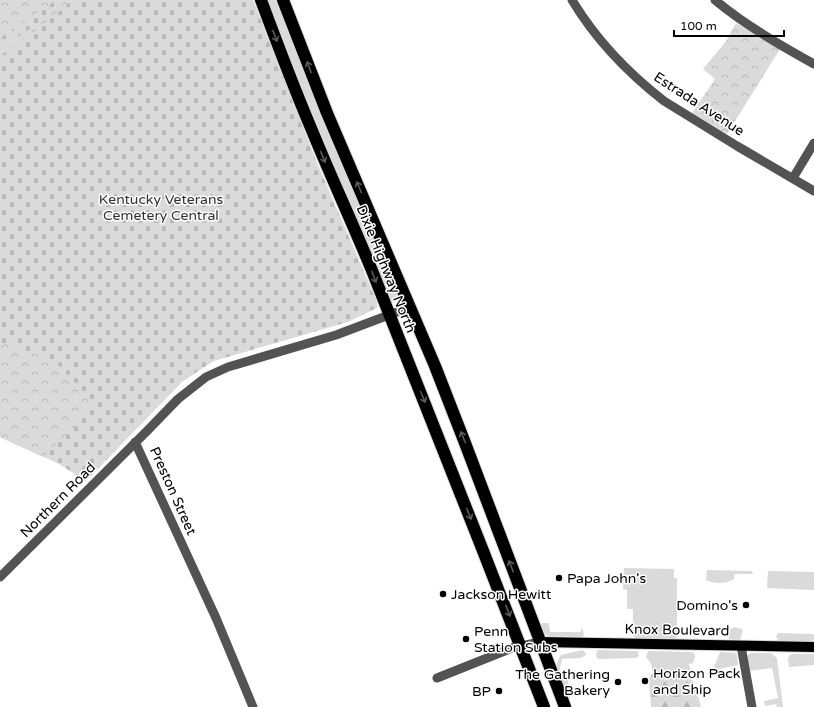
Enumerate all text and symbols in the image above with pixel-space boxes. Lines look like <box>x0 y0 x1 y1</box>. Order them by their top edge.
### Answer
scale bar <box>674 12 784 38</box>
text: 100 m <box>680 19 717 33</box>
one-way arrow <box>271 30 279 42</box>
one-way arrow <box>304 62 312 74</box>
street label: Estrada Avenue <box>651 68 748 140</box>
one-way arrow <box>320 151 327 163</box>
one-way arrow <box>354 182 362 194</box>
park label: Kentucky Veterans Cemetery Central <box>99 191 223 224</box>
street label: Dixie Highway North <box>353 203 419 335</box>
one-way arrow <box>370 270 378 282</box>
one-way arrow <box>419 391 427 403</box>
one-way arrow <box>458 431 466 443</box>
street label: Preston Street <box>146 444 200 538</box>
street label: Northern Road <box>17 459 99 541</box>
one-way arrow <box>466 507 474 519</box>
one-way arrow <box>506 560 514 572</box>
place label: Papa John's <box>567 570 646 587</box>
marker: Papa John's <box>554 573 564 583</box>
place label: Jackson Hewitt <box>451 586 552 603</box>
marker: Jackson Hewitt <box>438 589 448 599</box>
place label: Domino's <box>676 597 738 614</box>
marker: Domino's <box>741 600 751 610</box>
one-way arrow <box>504 605 512 617</box>
street label: Knox Boulevard <box>625 621 729 639</box>
place label: Penn Station Subs <box>474 623 558 656</box>
marker: Penn Station Subs <box>461 634 471 644</box>
place label: Horizon Pack and Ship <box>653 665 741 698</box>
place label: The Gathering Bakery <box>515 666 610 699</box>
marker: Horizon Pack and Ship <box>640 676 650 686</box>
marker: The Gathering Bakery <box>613 677 623 687</box>
place label: BP <box>472 683 491 700</box>
marker: BP <box>494 686 504 696</box>

